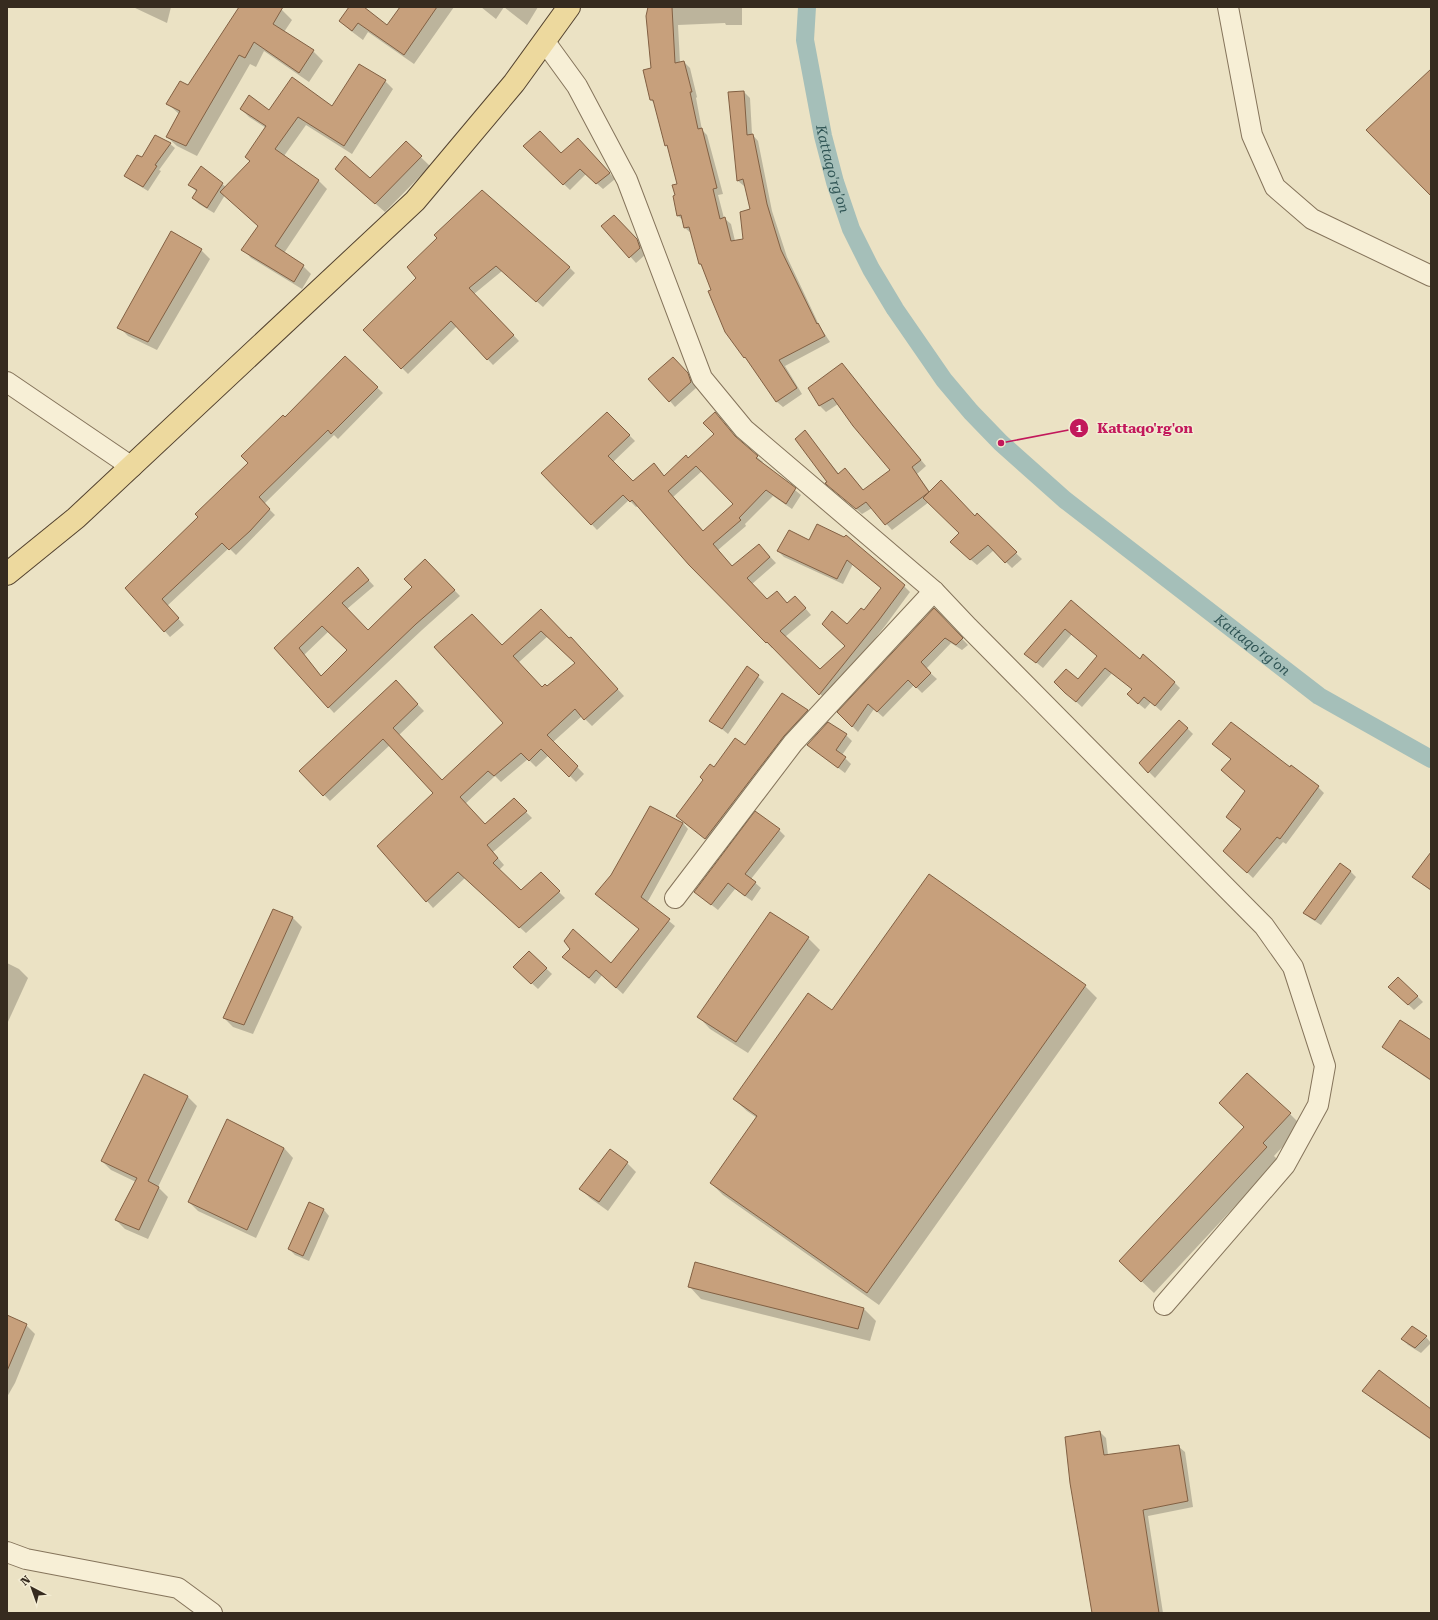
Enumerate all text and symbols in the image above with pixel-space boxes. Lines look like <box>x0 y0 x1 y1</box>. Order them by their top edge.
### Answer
water label: Kattaqo'rg'on <box>813 123 853 215</box>
callout: Kattaqo'rg'on <box>1069 415 1201 441</box>
text: Kattaqo'rg'on <box>1097 420 1193 436</box>
text: 1 <box>1076 421 1083 435</box>
water label: Kattaqo'rg'on <box>1211 610 1293 679</box>
north arrow <box>12 1568 52 1608</box>
text: N <box>18 1573 34 1589</box>

